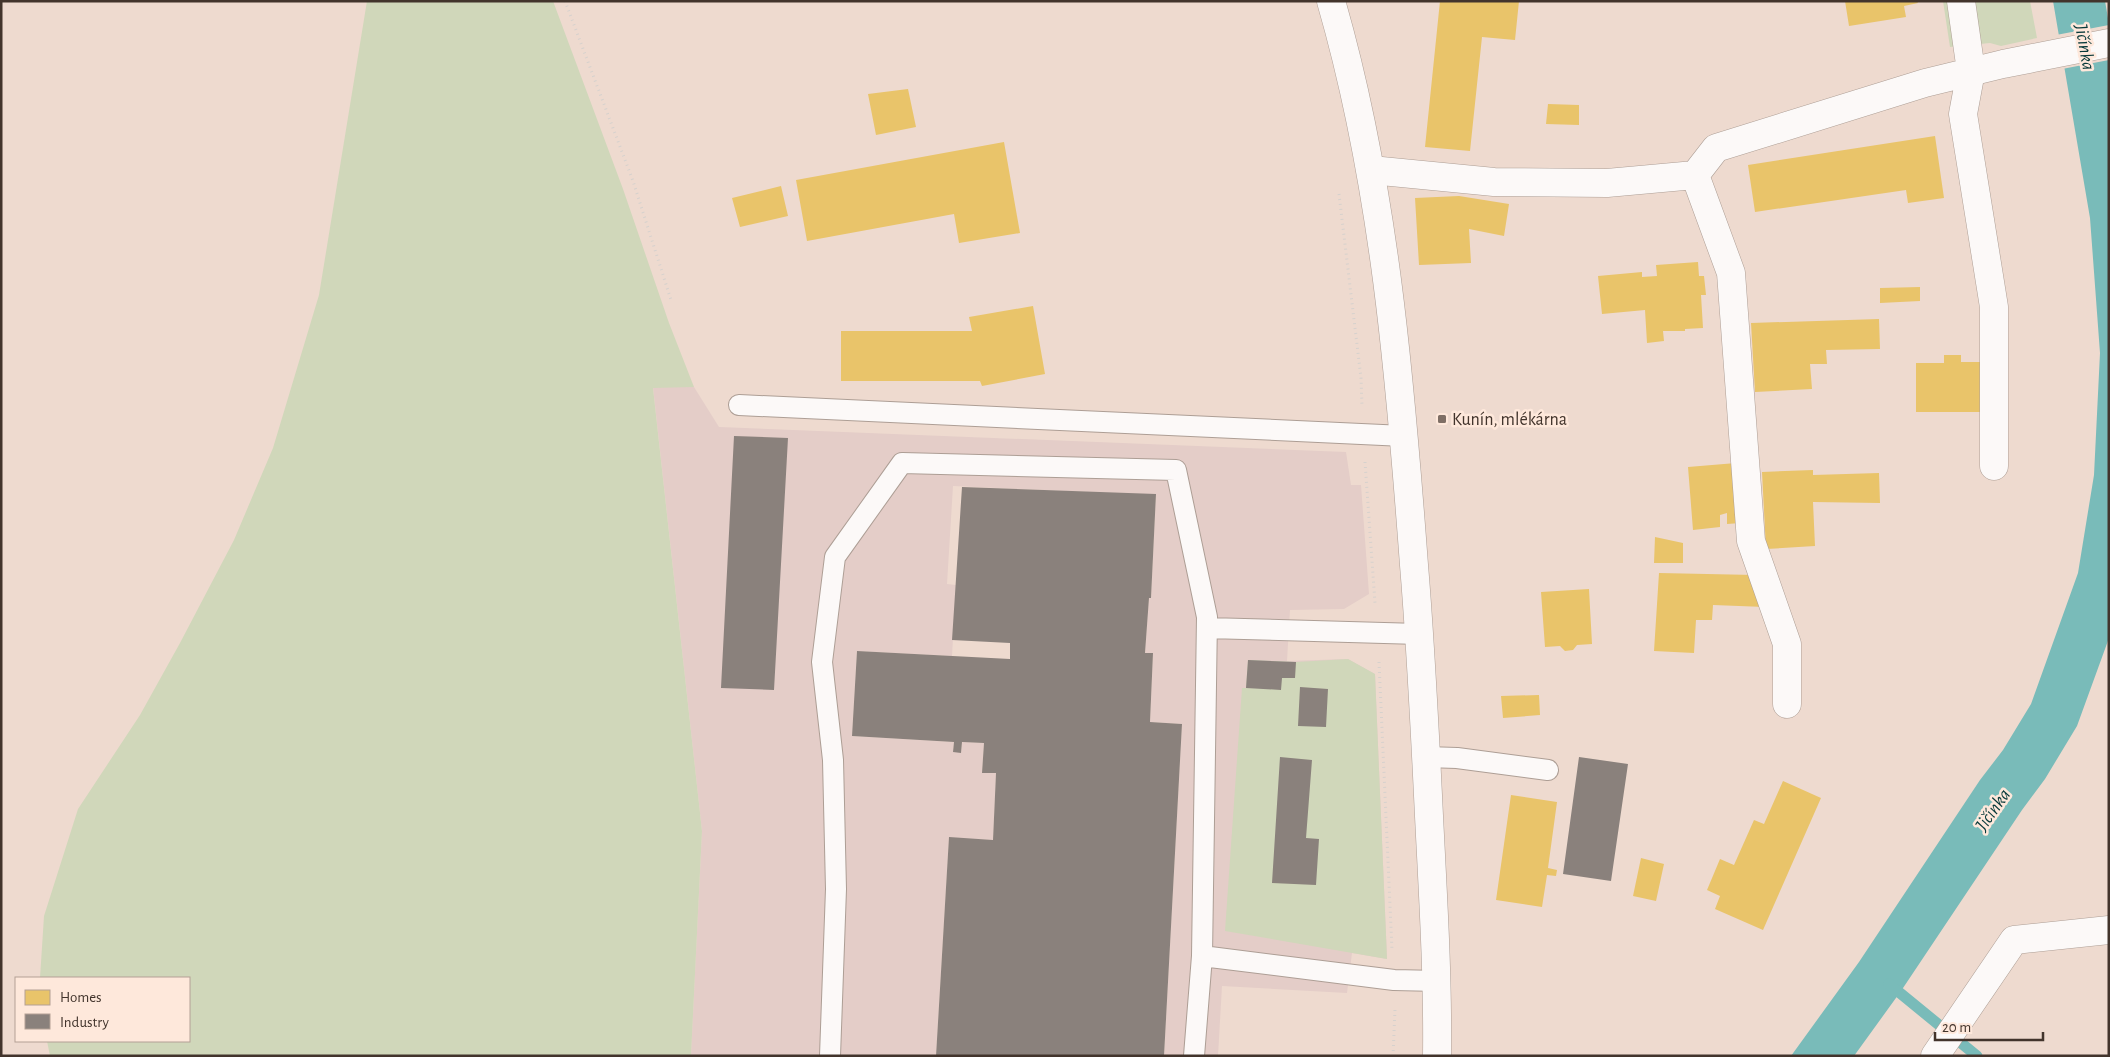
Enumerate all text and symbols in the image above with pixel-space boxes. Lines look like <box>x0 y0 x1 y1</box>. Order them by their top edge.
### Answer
water label: Jičínka <box>2071 22 2098 72</box>
place label: Kunín, mlékárna <box>1452 411 1567 429</box>
marker: Kunín, mlékárna <box>1436 413 1448 425</box>
water label: Jičínka <box>1972 786 2014 835</box>
legend <box>15 977 190 1042</box>
text: Homes <box>60 990 102 1005</box>
scale bar <box>1935 1010 2042 1042</box>
text: Industry <box>60 1015 109 1030</box>
text: 20 m <box>1942 1020 1971 1035</box>

